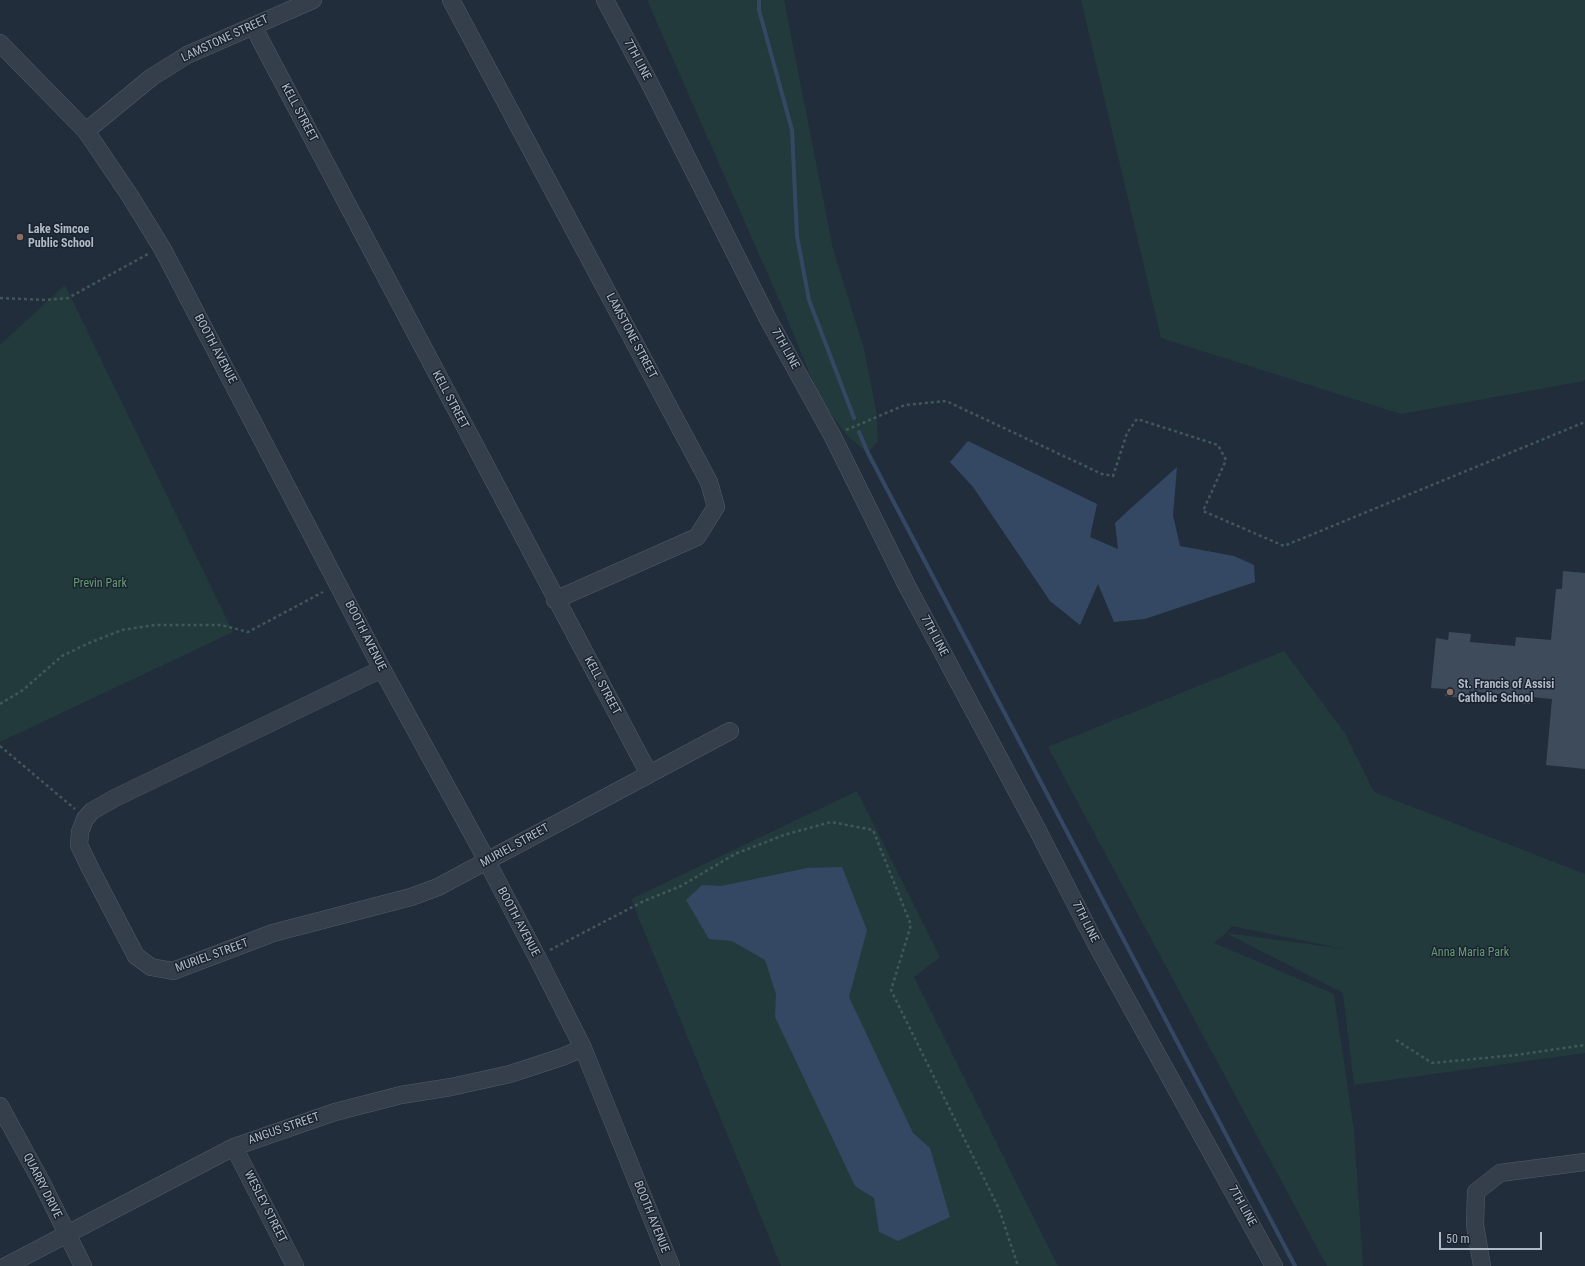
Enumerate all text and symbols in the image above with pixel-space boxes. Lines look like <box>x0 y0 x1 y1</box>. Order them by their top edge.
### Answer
street label: LAMSTONE STREET <box>179 12 271 66</box>
street label: 7TH LINE <box>620 37 654 83</box>
street label: KELL STREET <box>278 81 320 145</box>
place label: Lake Simcoe Public School <box>28 223 94 251</box>
marker: Lake Simcoe Public School <box>15 232 25 242</box>
street label: LAMSTONE STREET <box>602 291 660 381</box>
street label: BOOTH AVENUE <box>191 312 239 386</box>
street label: 7TH LINE <box>768 326 802 372</box>
street label: KELL STREET <box>429 368 471 432</box>
park label: Previn Park <box>73 577 127 591</box>
street label: BOOTH AVENUE <box>341 599 389 673</box>
street label: 7TH LINE <box>917 613 951 659</box>
street label: KELL STREET <box>581 654 623 718</box>
place label: St. Francis of Assisi Catholic School <box>1458 678 1554 706</box>
marker: St. Francis of Assisi Catholic School <box>1445 687 1455 697</box>
street label: MURIEL STREET <box>478 821 552 871</box>
street label: BOOTH AVENUE <box>494 885 542 959</box>
street label: 7TH LINE <box>1068 899 1102 945</box>
street label: MURIEL STREET <box>173 936 251 976</box>
park label: Anna Maria Park <box>1431 946 1509 960</box>
street label: ANGUS STREET <box>247 1110 321 1148</box>
street label: QUARRY DRIVE <box>19 1151 65 1221</box>
street label: WESLEY STREET <box>241 1168 289 1246</box>
street label: BOOTH AVENUE <box>630 1179 672 1255</box>
street label: 7TH LINE <box>1225 1183 1259 1229</box>
scale bar <box>1441 1224 1544 1250</box>
text: 50 m <box>1446 1232 1470 1246</box>

